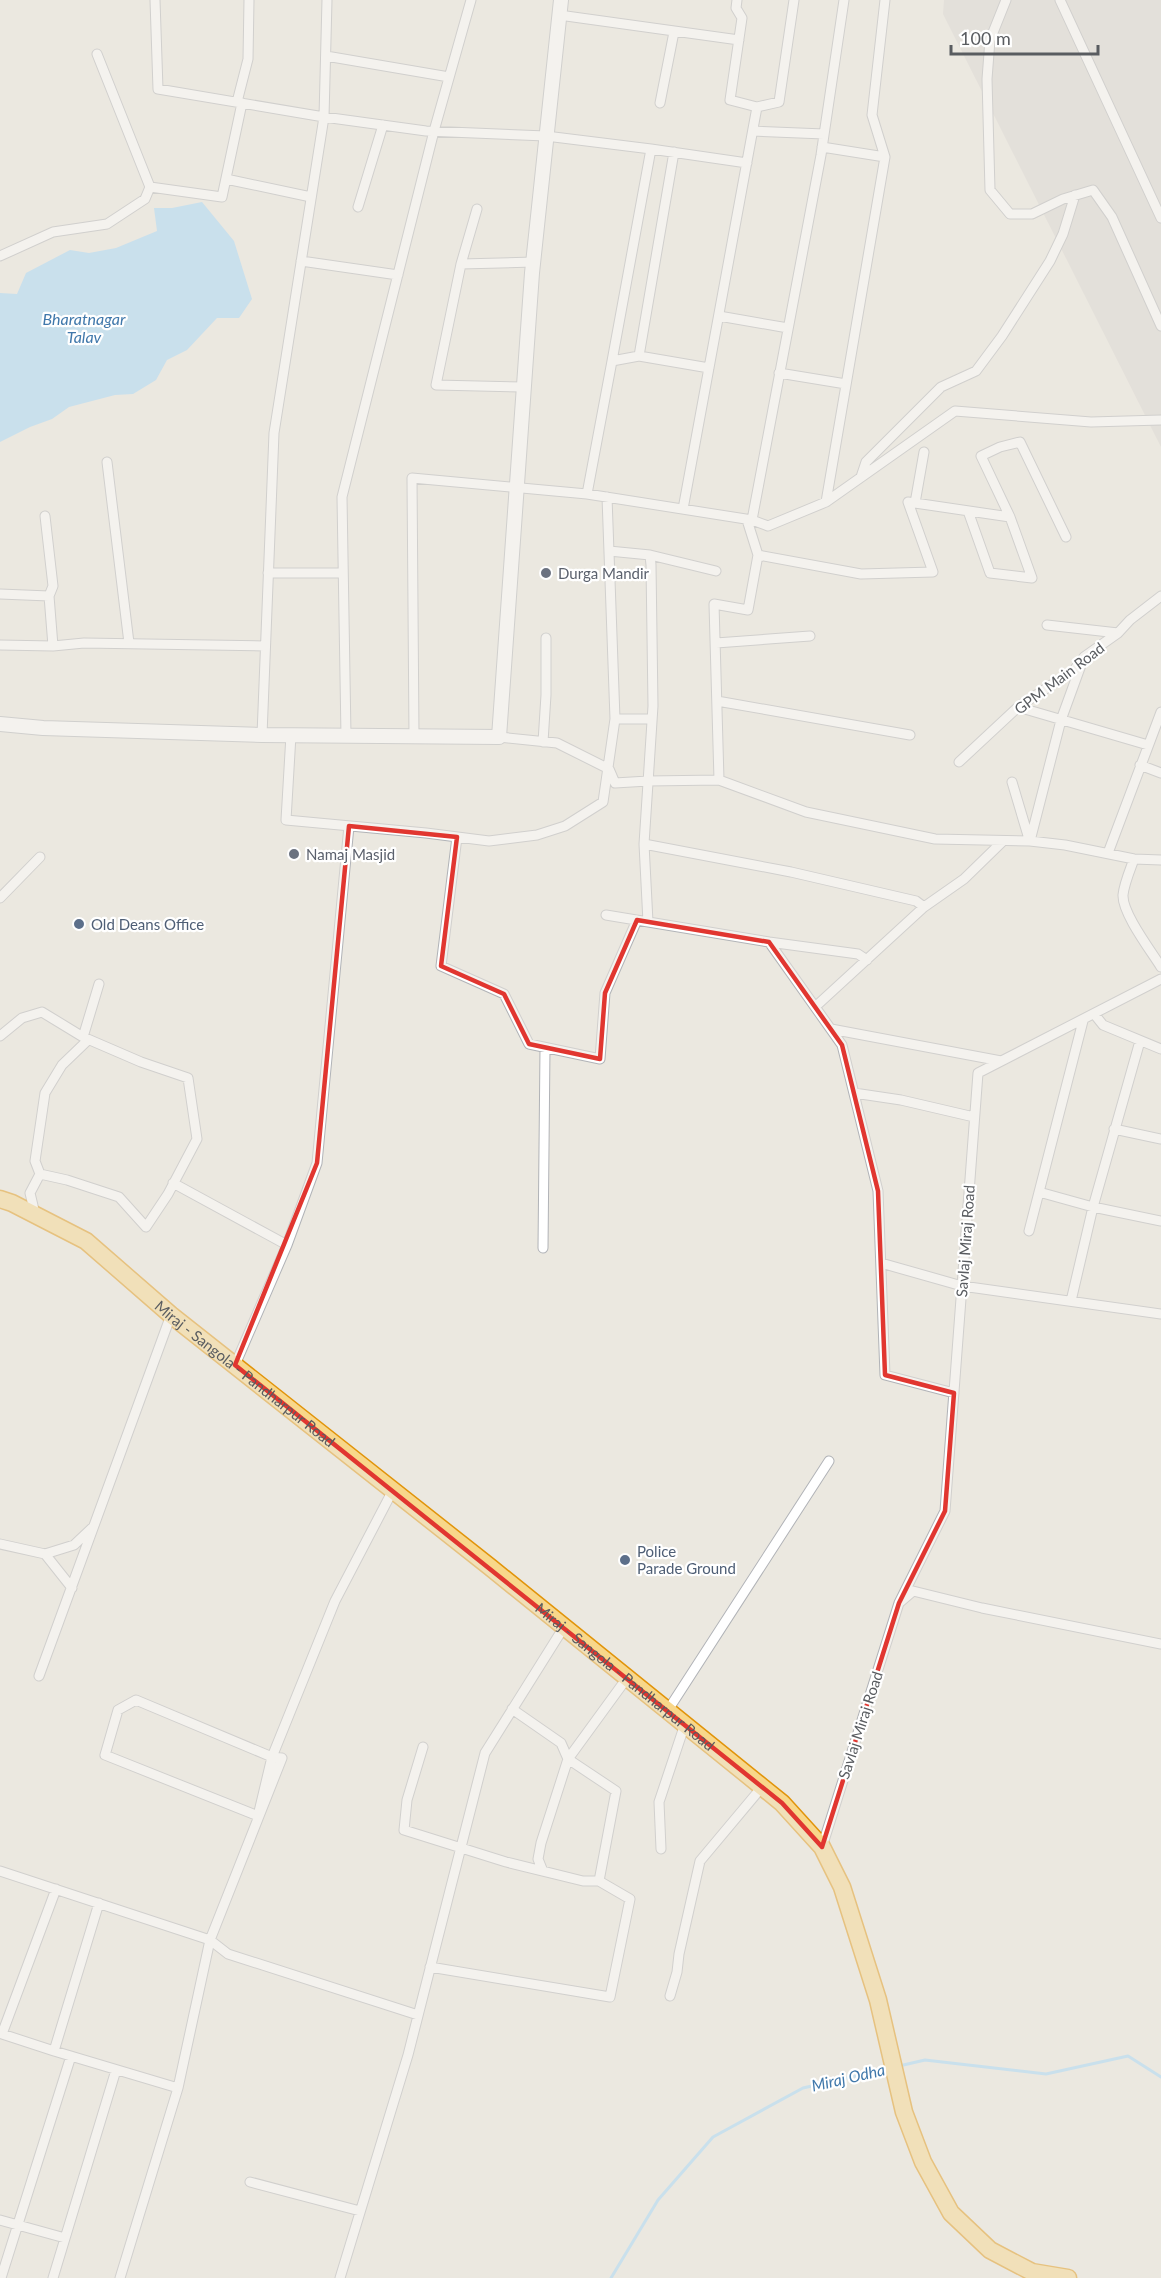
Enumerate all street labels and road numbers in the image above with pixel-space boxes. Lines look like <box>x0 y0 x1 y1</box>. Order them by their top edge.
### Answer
street label: GPM Main Road <box>1010 638 1108 718</box>
street label: Savlaj Miraj Road <box>952 1184 978 1298</box>
street label: Miraj - Sangola - Pandharpur Road <box>152 1296 339 1450</box>
street label: Miraj - Sangola - Pandharpur Road <box>532 1599 718 1754</box>
street label: Savlaj Miraj Road <box>834 1669 886 1781</box>

